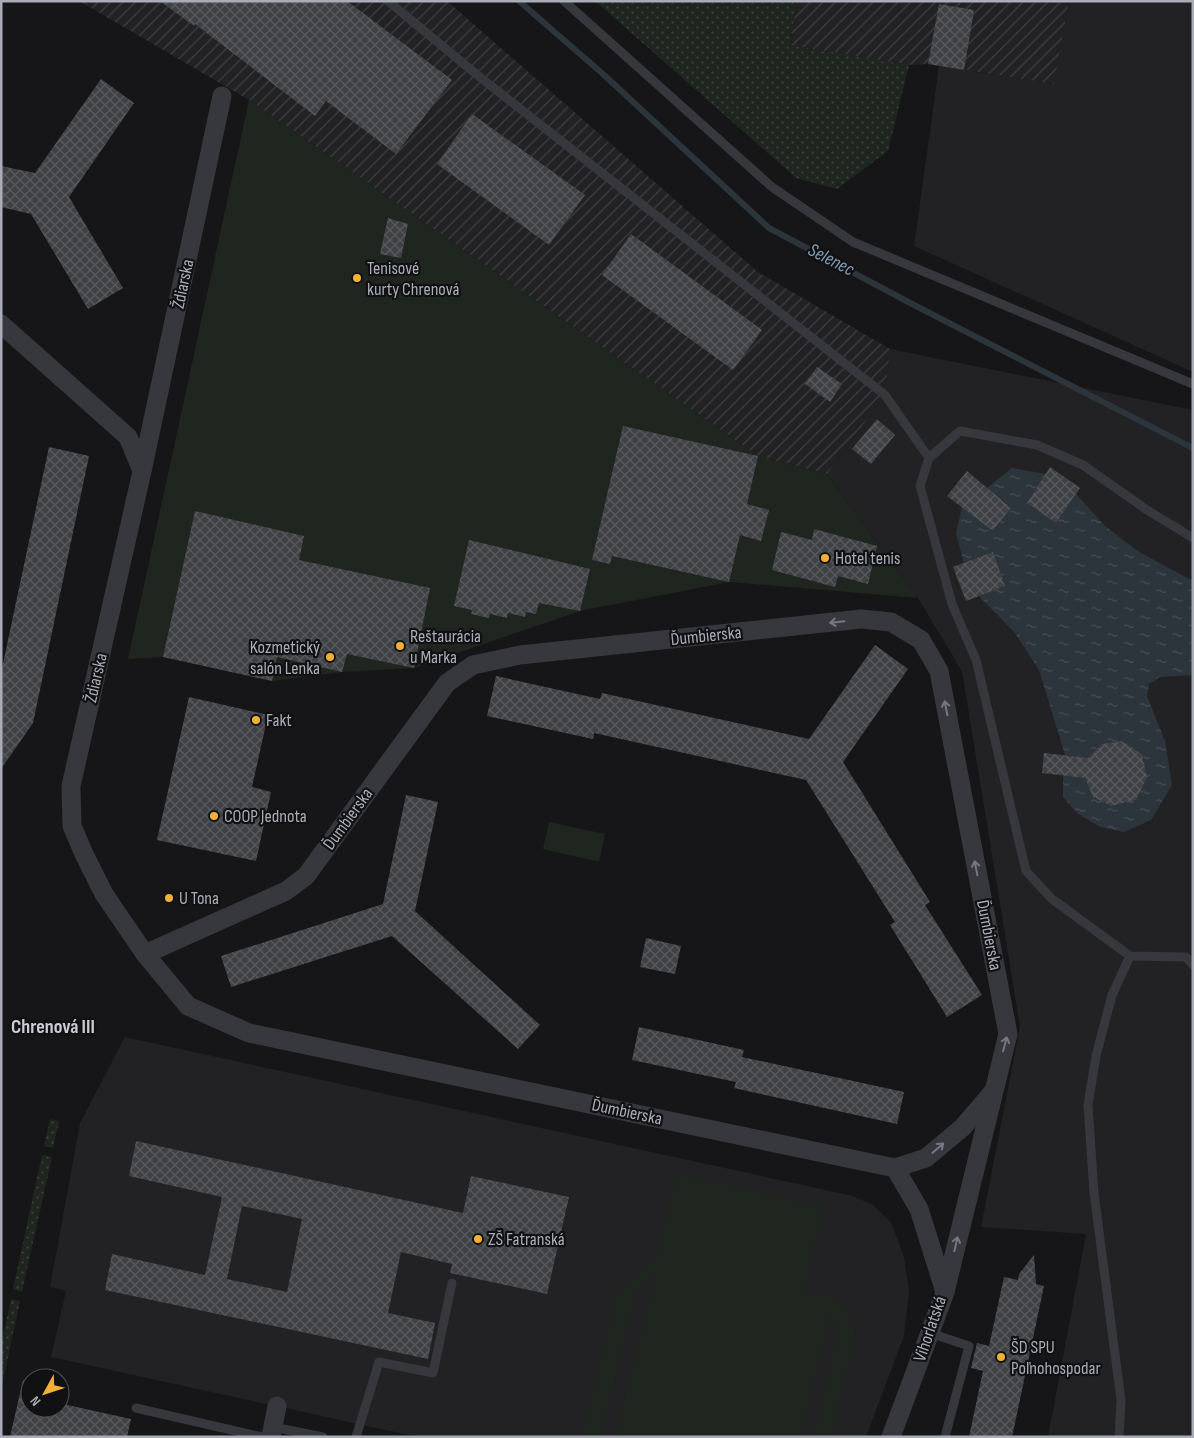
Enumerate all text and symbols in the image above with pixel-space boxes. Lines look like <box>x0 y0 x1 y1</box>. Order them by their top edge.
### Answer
water label: Selenec <box>804 239 859 282</box>
street label: Ždiarska <box>168 257 198 311</box>
place label: Tenisové kurty Chrenová <box>367 258 459 300</box>
marker: Tenisové kurty Chrenová <box>351 272 363 284</box>
place label: Hotel tenis <box>835 548 900 569</box>
marker: Hotel tenis <box>819 552 831 564</box>
one-way arrow <box>830 617 846 627</box>
street label: Ďumbierska <box>670 622 743 650</box>
place label: Reštaurácia u Marka <box>410 626 481 668</box>
place label: Kozmetický salón Lenka <box>250 637 320 679</box>
marker: Reštaurácia u Marka <box>394 640 406 652</box>
street label: Ždiarska <box>80 651 112 705</box>
marker: Kozmetický salón Lenka <box>324 651 336 663</box>
one-way arrow <box>941 700 950 716</box>
place label: Fakt <box>266 710 292 731</box>
marker: Fakt <box>250 714 262 726</box>
street label: Ďumbierska <box>319 784 377 854</box>
place label: COOP Jednota <box>224 806 307 827</box>
marker: COOP Jednota <box>208 810 220 822</box>
one-way arrow <box>971 860 981 876</box>
place label: U Tona <box>179 888 219 909</box>
marker: U Tona <box>163 892 175 904</box>
street label: Ďumbierska <box>972 898 1006 972</box>
district label: Chrenová III <box>11 1015 95 1039</box>
one-way arrow <box>1001 1037 1010 1053</box>
street label: Ďumbierska <box>590 1094 664 1130</box>
one-way arrow <box>932 1142 945 1154</box>
place label: ZŠ Fatranská <box>488 1229 565 1250</box>
marker: ZŠ Fatranská <box>472 1233 484 1245</box>
one-way arrow <box>952 1237 961 1253</box>
street label: Vihorlatská <box>909 1294 951 1364</box>
place label: ŠD SPU Poľnohospodar <box>1011 1337 1101 1379</box>
marker: ŠD SPU Poľnohospodar <box>995 1351 1007 1363</box>
north arrow <box>20 1368 70 1418</box>
text: N <box>27 1393 44 1409</box>

